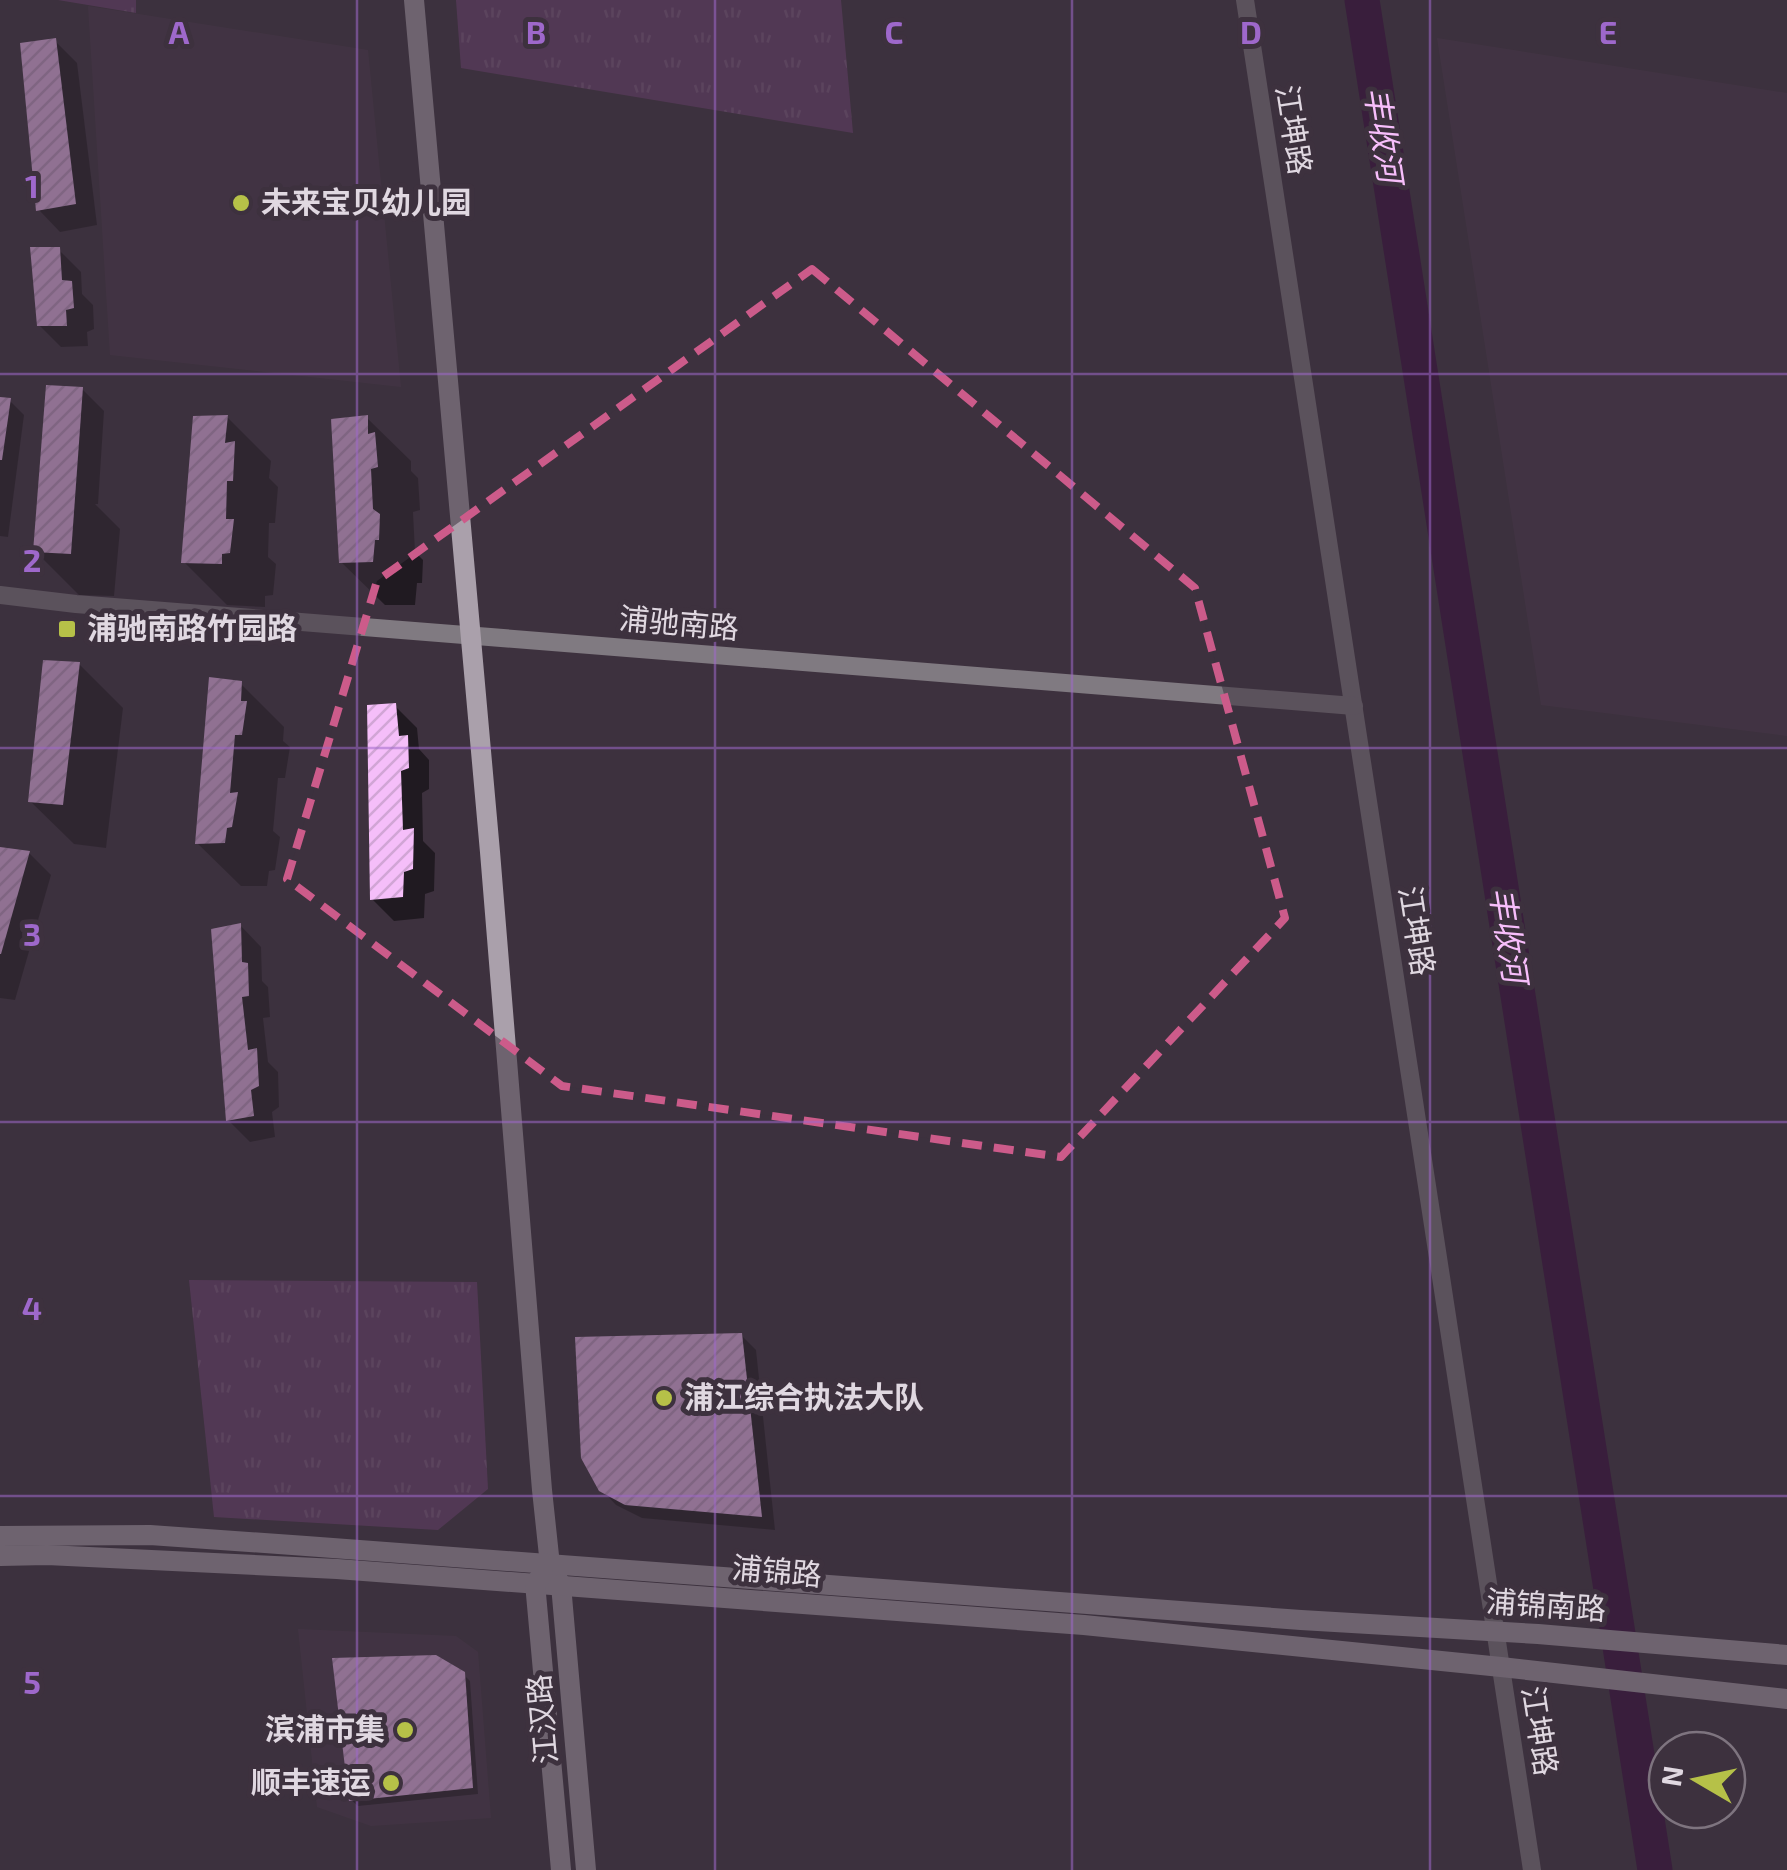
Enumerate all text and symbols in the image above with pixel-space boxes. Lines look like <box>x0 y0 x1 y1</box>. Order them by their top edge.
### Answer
text: A <box>169 12 190 50</box>
text: B <box>526 12 546 50</box>
text: C <box>885 12 903 50</box>
text: D <box>1240 12 1262 50</box>
text: E <box>1599 12 1617 50</box>
street label: 江坤路 <box>1270 82 1320 177</box>
water label: 丰收河 <box>1359 84 1412 191</box>
text: 1 <box>25 166 39 204</box>
place label: 未来宝贝幼儿园 <box>261 183 471 219</box>
marker: 未来宝贝幼儿园 <box>230 192 252 214</box>
text: 2 <box>23 540 41 578</box>
street label: 浦驰南路 <box>618 599 741 645</box>
place label: 浦驰南路竹园路 <box>87 609 297 645</box>
marker: 浦驰南路竹园路 <box>56 618 78 640</box>
street label: 江坤路 <box>1393 883 1443 978</box>
water label: 丰收河 <box>1484 884 1537 991</box>
text: 3 <box>23 914 41 952</box>
text: 4 <box>22 1288 42 1326</box>
place label: 浦江综合执法大队 <box>684 1378 924 1414</box>
marker: 浦江综合执法大队 <box>653 1387 675 1409</box>
street label: 浦锦路 <box>731 1548 824 1592</box>
street label: 浦锦南路 <box>1485 1582 1607 1626</box>
text: 5 <box>23 1662 41 1700</box>
street label: 江汉路 <box>519 1673 563 1766</box>
street label: 江坤路 <box>1516 1683 1566 1778</box>
place label: 滨浦市集 <box>265 1710 385 1746</box>
marker: 滨浦市集 <box>394 1719 416 1741</box>
north arrow <box>1647 1730 1747 1830</box>
place label: 顺丰速运 <box>251 1763 371 1799</box>
text: N <box>1653 1763 1690 1789</box>
marker: 顺丰速运 <box>380 1772 402 1794</box>

